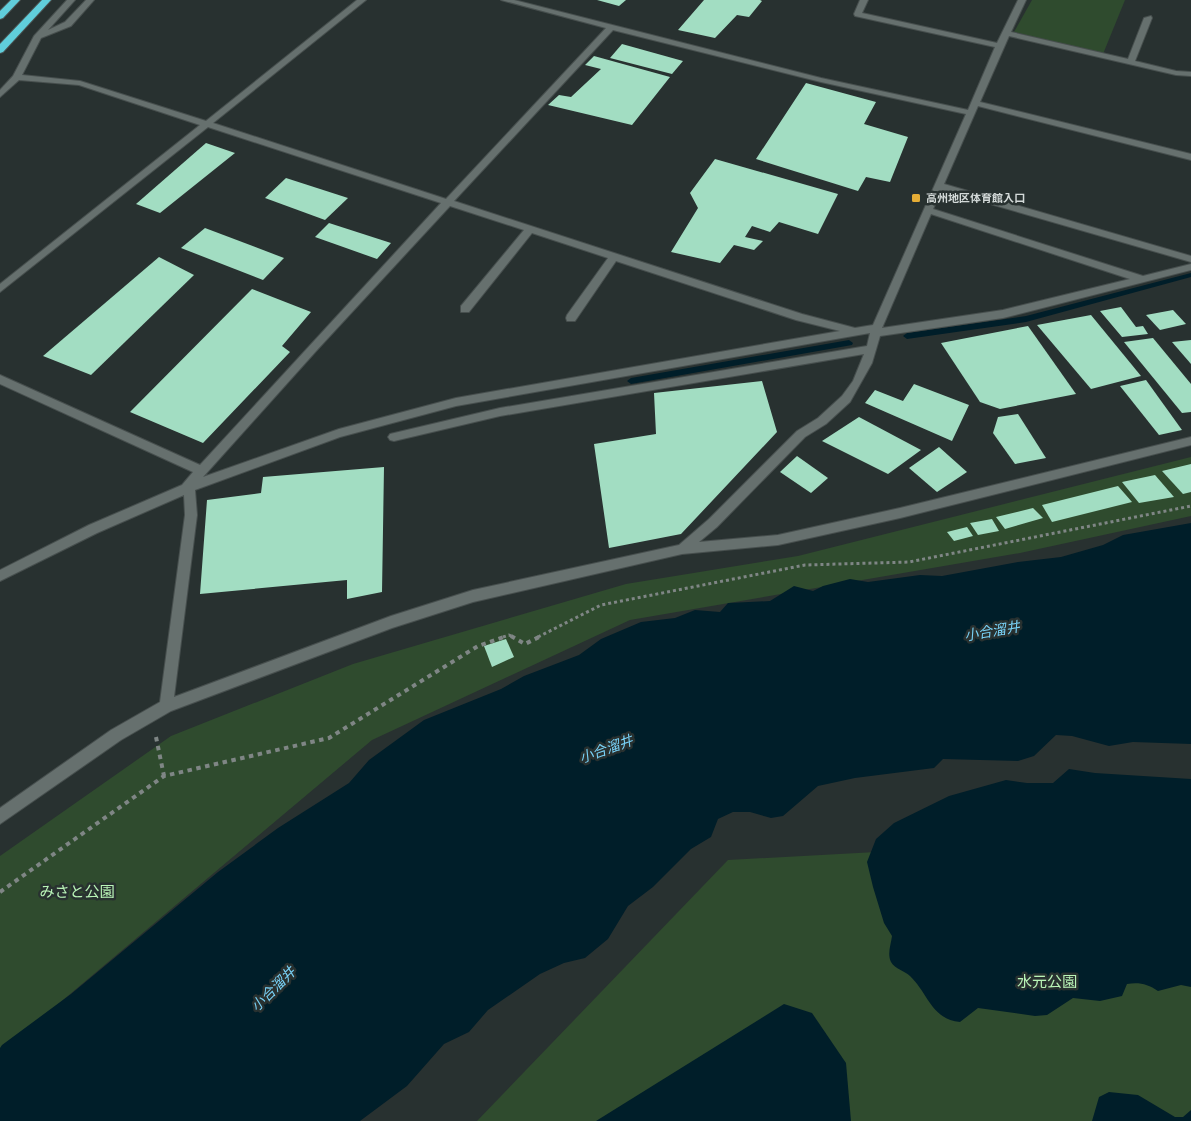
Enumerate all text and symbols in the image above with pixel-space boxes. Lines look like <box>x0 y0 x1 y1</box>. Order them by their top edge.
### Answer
place label: 高州地区体育館入口 <box>926 191 1025 204</box>
marker: 高州地区体育館入口 <box>910 192 922 204</box>
water label: 小合溜井 <box>963 617 1023 644</box>
water label: 小合溜井 <box>577 730 637 766</box>
park label: みさと公園 <box>39 882 115 900</box>
water label: 小合溜井 <box>247 961 300 1014</box>
park label: 水元公園 <box>1017 972 1077 990</box>

